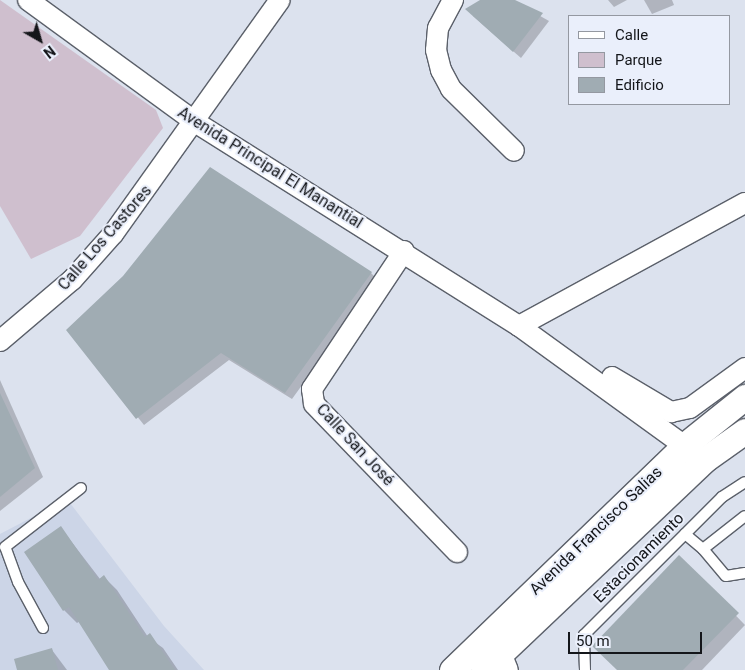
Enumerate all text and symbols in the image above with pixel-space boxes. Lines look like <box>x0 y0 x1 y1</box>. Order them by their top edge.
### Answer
north arrow <box>15 15 65 65</box>
legend <box>568 15 730 105</box>
text: Calle <box>615 26 648 44</box>
text: N <box>40 42 58 61</box>
text: Parque <box>615 51 662 69</box>
text: Edificio <box>615 76 664 94</box>
street label: Avenida Principal El Manantial <box>174 103 366 233</box>
street label: Calle Los Castores <box>54 182 156 294</box>
street label: Calle San José <box>312 400 398 490</box>
street label: Avenida Francisco Salias <box>526 463 666 599</box>
street label: Estacionamiento <box>590 509 688 607</box>
scale bar <box>570 622 704 654</box>
text: 50 m <box>576 632 610 650</box>

